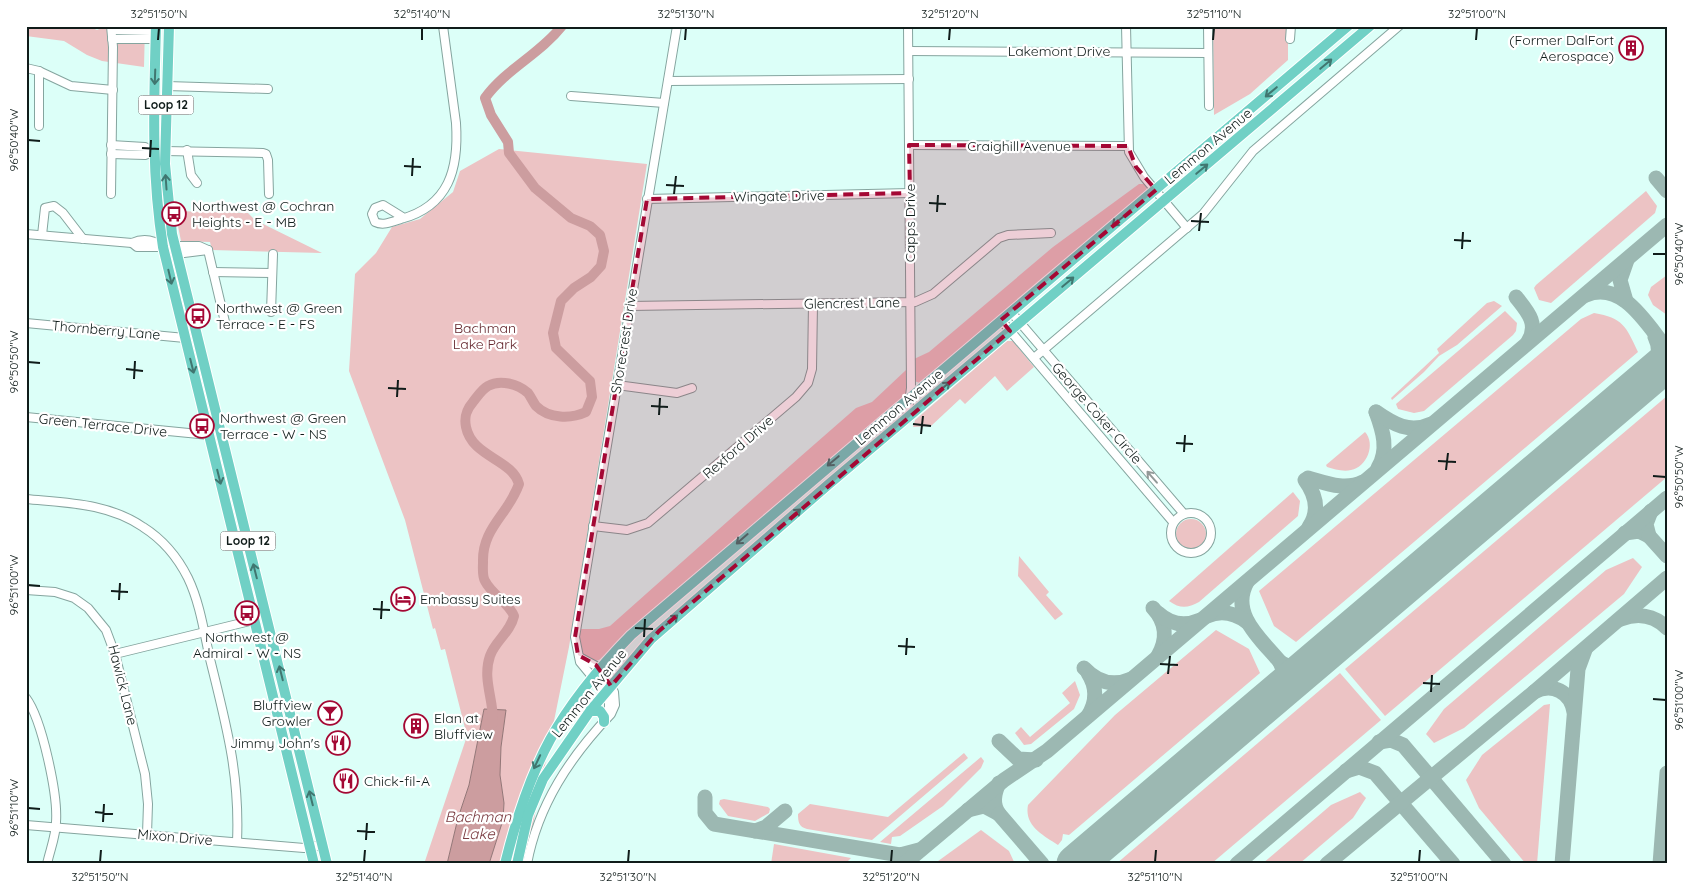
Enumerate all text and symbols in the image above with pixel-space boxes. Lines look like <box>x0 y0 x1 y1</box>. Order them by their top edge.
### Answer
text: 32°51'50"N <box>130 6 188 21</box>
text: 32°51'40"N <box>393 6 451 21</box>
text: 32°51'30"N <box>658 6 714 21</box>
text: 32°51'20"N <box>921 6 979 21</box>
text: 32°51'10"N <box>1186 6 1242 21</box>
text: 32°51'00"N <box>1448 6 1506 21</box>
place label: (Former DalFort Aerospace) <box>1509 31 1614 65</box>
building icon: (Former DalFort Aerospace) <box>1618 35 1644 61</box>
street label: Lakemont Drive <box>1008 42 1110 60</box>
one-way arrow <box>1319 58 1332 70</box>
one-way arrow <box>150 69 159 85</box>
one-way arrow <box>1264 86 1277 98</box>
road number: Loop 12 <box>138 96 194 114</box>
street label: Lemmon Avenue <box>1160 104 1256 188</box>
text: 96°50'40"W <box>6 108 21 171</box>
street label: Craighill Avenue <box>967 137 1071 155</box>
one-way arrow <box>1195 164 1208 175</box>
one-way arrow <box>161 174 170 190</box>
street label: Capps Drive <box>901 184 919 262</box>
street label: Wingate Drive <box>733 186 825 206</box>
place label: Northwest @ Cochran Heights - E - MB <box>192 197 334 231</box>
bus stop icon: Northwest @ Cochran Heights - E - MB <box>161 201 187 227</box>
one-way arrow <box>1112 216 1125 227</box>
text: 96°50'40"W <box>1671 222 1686 285</box>
one-way arrow <box>166 268 175 284</box>
one-way arrow <box>1061 276 1074 287</box>
street label: Shorecrest Drive <box>607 287 641 395</box>
street label: Glencrest Lane <box>804 293 900 313</box>
place label: Northwest @ Green Terrace - E - FS <box>216 299 342 333</box>
bus stop icon: Northwest @ Green Terrace - E - FS <box>185 303 211 329</box>
street label: Thornberry Lane <box>51 316 161 344</box>
park label: Bachman Lake Park <box>453 319 517 353</box>
text: 96°50'50"W <box>6 330 21 394</box>
one-way arrow <box>188 358 197 374</box>
street label: George Coker Circle <box>1048 358 1146 468</box>
street label: Lemmon Avenue <box>851 365 947 449</box>
one-way arrow <box>937 382 950 393</box>
street label: Green Terrace Drive <box>38 409 168 441</box>
place label: Northwest @ Green Terrace - W - NS <box>220 409 346 443</box>
street label: Rexford Drive <box>699 411 777 483</box>
bus stop icon: Northwest @ Green Terrace - W - NS <box>189 413 215 439</box>
text: 96°50'50"W <box>1671 445 1686 509</box>
one-way arrow <box>827 456 840 467</box>
one-way arrow <box>215 469 224 485</box>
one-way arrow <box>1146 470 1158 483</box>
one-way arrow <box>788 508 801 520</box>
road number: Loop 12 <box>220 532 276 550</box>
one-way arrow <box>736 533 749 545</box>
text: 96°51'00"W <box>6 554 21 615</box>
one-way arrow <box>250 564 259 580</box>
hotel icon: Embassy Suites <box>390 586 416 612</box>
place label: Embassy Suites <box>420 590 521 608</box>
bus stop icon: Northwest @ Admiral - W - NS <box>234 600 260 626</box>
one-way arrow <box>665 614 678 626</box>
place label: Northwest @ Admiral - W - NS <box>193 628 301 662</box>
street label: Hawick Lane <box>104 643 142 727</box>
street label: Lemmon Avenue <box>548 645 630 741</box>
one-way arrow <box>275 666 285 682</box>
text: 96°51'00"W <box>1671 669 1686 730</box>
place label: Bluffview Growler <box>253 696 313 730</box>
bar icon: Bluffview Growler <box>317 700 343 726</box>
place label: Elan at Bluffview <box>434 709 494 743</box>
building icon: Elan at Bluffview <box>403 713 429 739</box>
restaurant icon: Jimmy John's <box>325 730 351 756</box>
place label: Jimmy John's <box>230 734 320 752</box>
one-way arrow <box>532 754 541 769</box>
restaurant icon: Chick-fil-A <box>333 768 359 794</box>
place label: Chick-fil-A <box>364 772 430 790</box>
text: 96°51'10"W <box>6 778 21 837</box>
one-way arrow <box>306 790 315 806</box>
water label: Bachman Lake <box>445 807 512 843</box>
street label: Mixon Drive <box>137 825 213 849</box>
text: 32°51'50"N <box>71 869 129 884</box>
text: 32°51'40"N <box>335 869 393 884</box>
text: 32°51'30"N <box>600 869 656 884</box>
text: 32°51'20"N <box>862 869 920 884</box>
text: 32°51'10"N <box>1127 869 1183 884</box>
text: 32°51'00"N <box>1390 869 1448 884</box>

